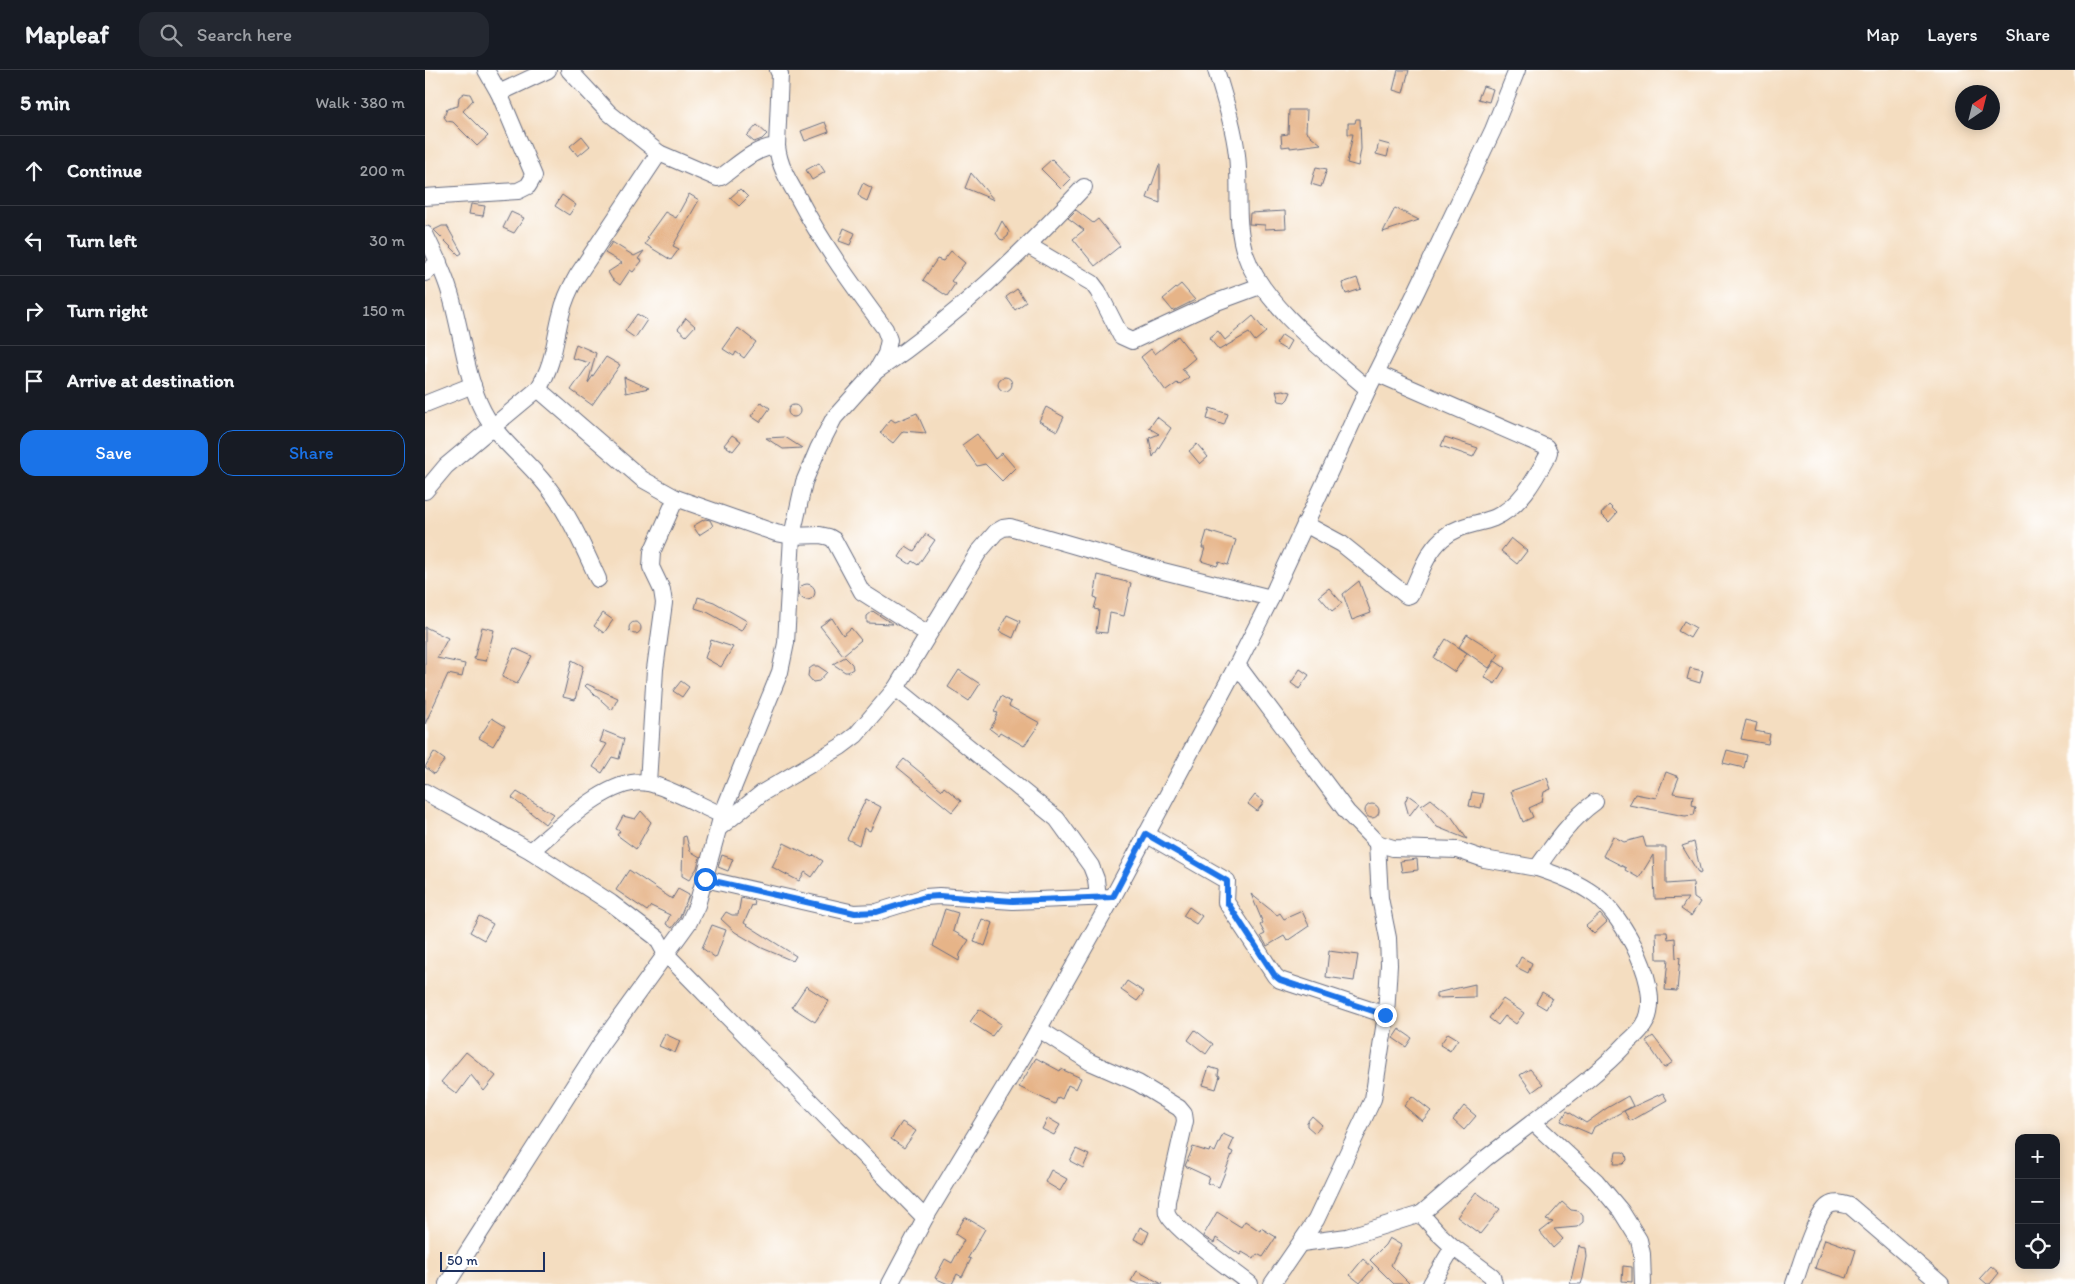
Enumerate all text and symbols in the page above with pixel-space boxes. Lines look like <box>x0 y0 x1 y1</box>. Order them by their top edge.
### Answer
search box <box>139 12 489 57</box>
text: Mapleaf <box>25 20 109 49</box>
icon: search <box>157 21 185 49</box>
text: Search here <box>197 23 292 46</box>
text: Map <box>1866 24 1899 46</box>
text: Layers <box>1927 24 1977 46</box>
text: Share <box>2005 24 2050 46</box>
north arrow <box>1955 85 2000 130</box>
text: 5 min <box>20 90 70 115</box>
text: Walk · 380 m <box>315 93 405 112</box>
icon: ahead <box>20 157 48 185</box>
text: Continue <box>67 159 142 182</box>
text: 200 m <box>360 161 405 180</box>
icon: left <box>20 227 48 255</box>
text: Turn left <box>67 229 137 252</box>
text: 30 m <box>369 231 405 250</box>
icon: right <box>20 297 48 325</box>
text: Turn right <box>67 299 148 322</box>
text: 150 m <box>362 301 405 320</box>
icon: arrive <box>20 367 48 395</box>
text: Arrive at destination <box>67 369 234 392</box>
button: Save <box>20 430 208 476</box>
button: Share <box>218 430 405 476</box>
route start <box>694 868 717 891</box>
route end <box>1374 1004 1397 1027</box>
map controls <box>2015 1134 2060 1269</box>
button: + <box>2015 1134 2060 1179</box>
button: − <box>2015 1179 2060 1224</box>
button: locate <box>2015 1224 2060 1269</box>
scale bar <box>440 1249 545 1272</box>
text: 50 m <box>447 1252 478 1269</box>

